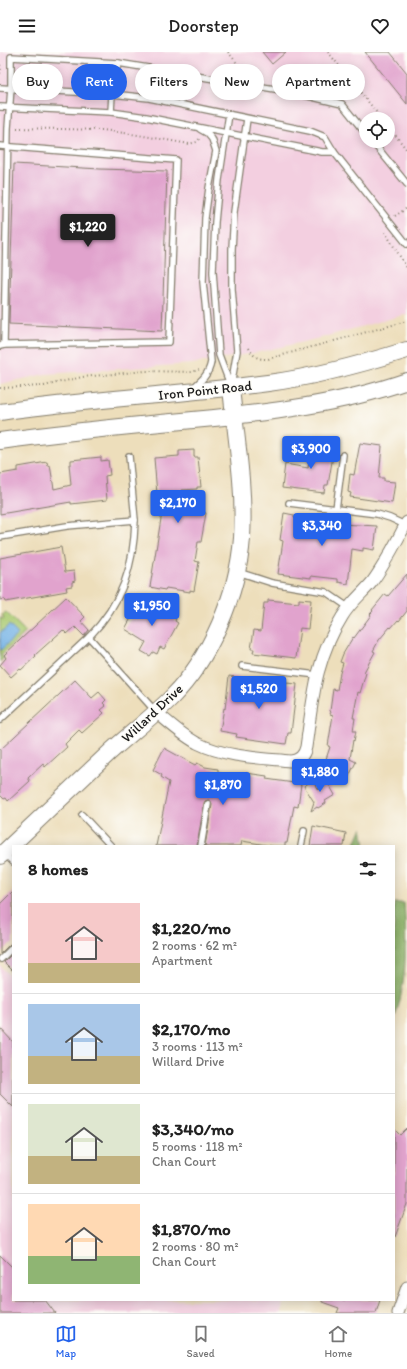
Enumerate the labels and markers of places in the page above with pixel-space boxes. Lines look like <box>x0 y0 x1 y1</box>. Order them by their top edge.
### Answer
pin: $1,220 <box>55 214 121 248</box>
pin: $3,900 <box>278 436 344 470</box>
pin: $2,170 <box>145 490 211 524</box>
pin: $3,340 <box>289 513 355 547</box>
pin: $1,950 <box>119 593 185 627</box>
pin: $1,520 <box>226 676 292 710</box>
pin: $1,880 <box>287 759 353 793</box>
pin: $1,870 <box>190 772 256 806</box>

